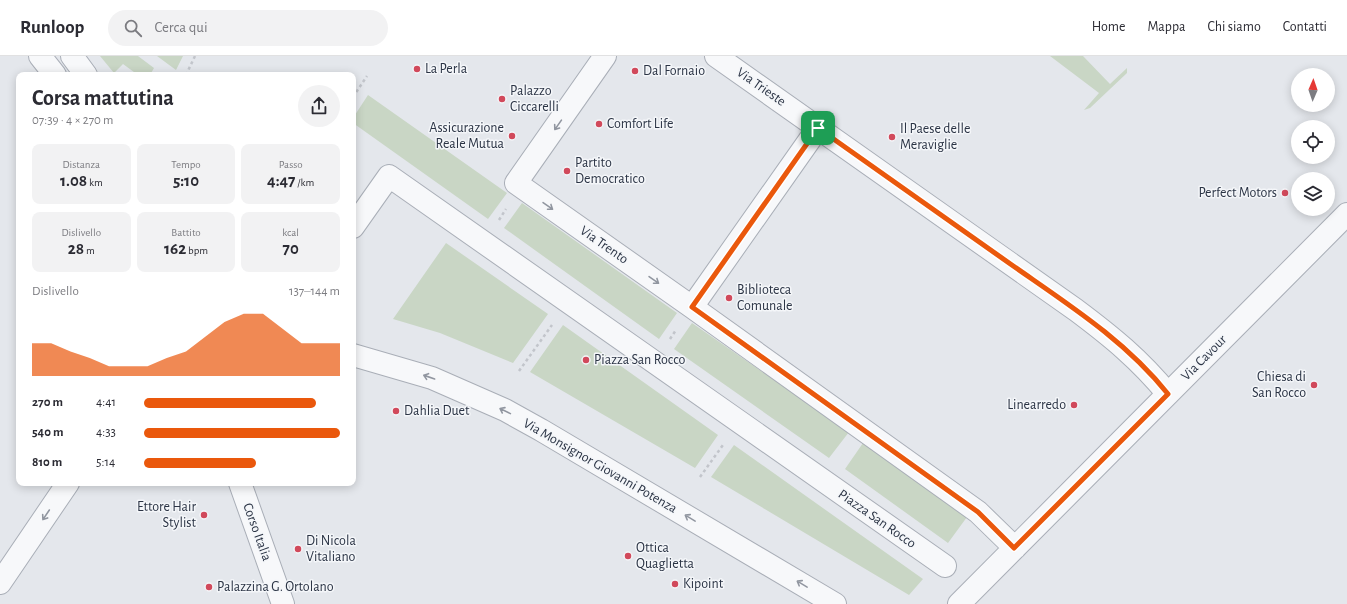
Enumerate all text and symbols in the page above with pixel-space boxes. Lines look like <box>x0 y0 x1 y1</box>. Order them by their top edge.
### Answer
search box <box>108 10 388 46</box>
icon: search <box>122 17 144 39</box>
text: Runloop <box>20 18 84 37</box>
text: Cerca qui <box>154 20 208 35</box>
text: Home <box>1092 20 1125 34</box>
text: Mappa <box>1147 20 1186 34</box>
text: Chi siamo <box>1208 20 1261 34</box>
text: Contatti <box>1283 20 1327 34</box>
place label: La Perla <box>425 62 468 76</box>
marker: La Perla <box>412 64 422 74</box>
place label: Dal Fornaio <box>643 64 705 78</box>
street label: Via Trieste <box>734 65 788 109</box>
marker: Dal Fornaio <box>630 66 640 76</box>
north arrow <box>1291 68 1335 112</box>
map controls <box>1291 68 1335 216</box>
place label: Palazzo Ciccarelli <box>510 84 559 114</box>
button: share <box>298 85 340 127</box>
text: Corsa mattutina <box>32 87 174 109</box>
marker: Palazzo Ciccarelli <box>497 94 507 104</box>
pin <box>801 111 835 145</box>
text: 07:39 · 4 × 270 m <box>32 114 114 127</box>
place label: Comfort Life <box>607 117 673 131</box>
icon: arrive <box>807 117 829 139</box>
one-way arrow <box>553 119 562 130</box>
marker: Comfort Life <box>594 119 604 129</box>
button: locate <box>1291 120 1335 164</box>
place label: Assicurazione Reale Mutua <box>429 121 505 151</box>
place label: Il Paese delle Meraviglie <box>900 122 970 152</box>
marker: Assicurazione Reale Mutua <box>507 131 517 141</box>
marker: Il Paese delle Meraviglie <box>887 132 897 142</box>
place label: Partito Democratico <box>575 156 645 186</box>
text: Distanza <box>63 159 100 170</box>
text: Tempo <box>171 159 201 170</box>
text: Passo <box>279 159 303 170</box>
marker: Partito Democratico <box>562 166 572 176</box>
text: 1.08 <box>60 172 87 189</box>
text: 5:10 <box>173 172 199 189</box>
text: 4:47 <box>267 172 295 189</box>
button: layers <box>1291 172 1335 216</box>
text: km <box>87 177 103 188</box>
text: /km <box>295 177 314 188</box>
place label: Perfect Motors <box>1198 186 1277 200</box>
marker: Perfect Motors <box>1280 188 1290 198</box>
one-way arrow <box>542 202 553 210</box>
street label: Via Trento <box>577 223 631 267</box>
text: Dislivello <box>62 227 101 238</box>
text: Battito <box>171 227 201 238</box>
text: kcal <box>282 227 299 238</box>
text: 28 <box>68 240 84 257</box>
text: 162 <box>164 240 186 257</box>
text: 70 <box>283 240 299 257</box>
text: m <box>84 245 95 256</box>
text: bpm <box>186 245 208 256</box>
one-way arrow <box>648 276 659 284</box>
place label: Biblioteca Comunale <box>737 283 793 313</box>
text: Dislivello <box>32 285 79 298</box>
text: 137–144 m <box>289 285 340 298</box>
marker: Biblioteca Comunale <box>724 293 734 303</box>
street label: Via Cavour <box>1179 332 1230 383</box>
place label: Piazza San Rocco <box>594 353 686 367</box>
marker: Piazza San Rocco <box>581 355 591 365</box>
place label: Chiesa di San Rocco <box>1252 370 1306 400</box>
one-way arrow <box>424 373 436 381</box>
marker: Chiesa di San Rocco <box>1309 380 1319 390</box>
text: 270 m <box>32 396 63 409</box>
text: 4:41 <box>96 396 116 409</box>
place label: Linearredo <box>1007 398 1066 412</box>
marker: Linearredo <box>1069 400 1079 410</box>
place label: Dahlia Duet <box>404 404 470 418</box>
marker: Dahlia Duet <box>391 406 401 416</box>
one-way arrow <box>499 406 511 414</box>
street label: Via Monsignor Giovanni Potenza <box>521 416 680 516</box>
text: 540 m <box>32 426 63 439</box>
text: 4:33 <box>96 426 116 439</box>
text: 810 m <box>32 456 62 469</box>
text: 5:14 <box>96 456 115 469</box>
street label: Piazza San Rocco <box>836 487 919 551</box>
place label: Ettore Hair Stylist <box>137 500 197 530</box>
street label: Corso Italia <box>240 501 274 563</box>
one-way arrow <box>42 510 50 521</box>
marker: Ettore Hair Stylist <box>199 510 209 520</box>
one-way arrow <box>684 513 696 521</box>
place label: Di Nicola Vitaliano <box>306 534 356 564</box>
place label: Ottica Quaglietta <box>636 541 695 571</box>
marker: Di Nicola Vitaliano <box>293 544 303 554</box>
marker: Ottica Quaglietta <box>623 551 633 561</box>
place label: Kipoint <box>683 577 724 591</box>
marker: Kipoint <box>670 579 680 589</box>
place label: Palazzina G. Ortolano <box>217 580 334 594</box>
one-way arrow <box>796 580 808 588</box>
marker: Palazzina G. Ortolano <box>204 582 214 592</box>

